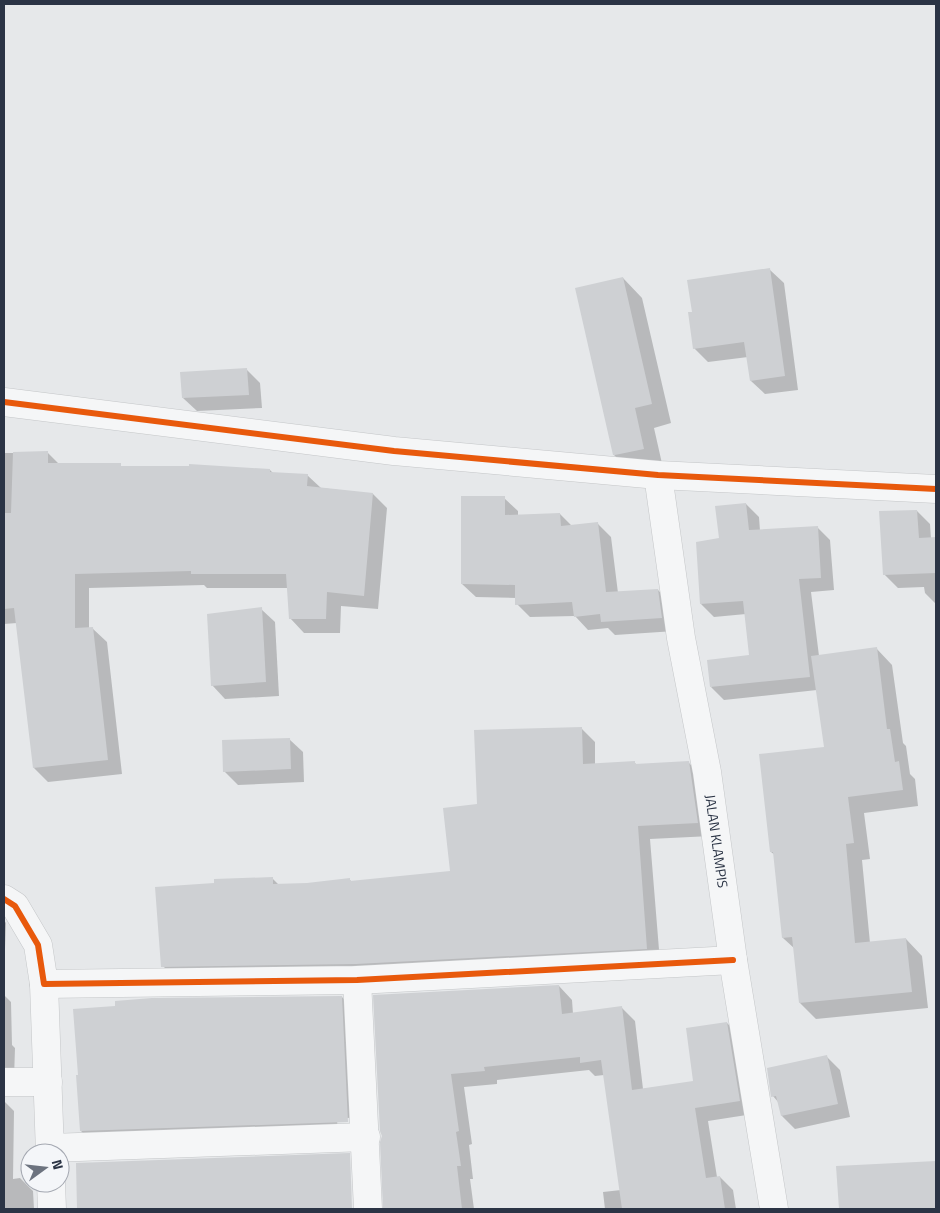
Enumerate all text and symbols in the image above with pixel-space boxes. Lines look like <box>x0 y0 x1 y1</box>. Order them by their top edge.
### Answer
street label: JALAN KLAMPIS <box>700 793 734 889</box>
north arrow <box>20 1143 70 1193</box>
text: N <box>47 1157 69 1172</box>

